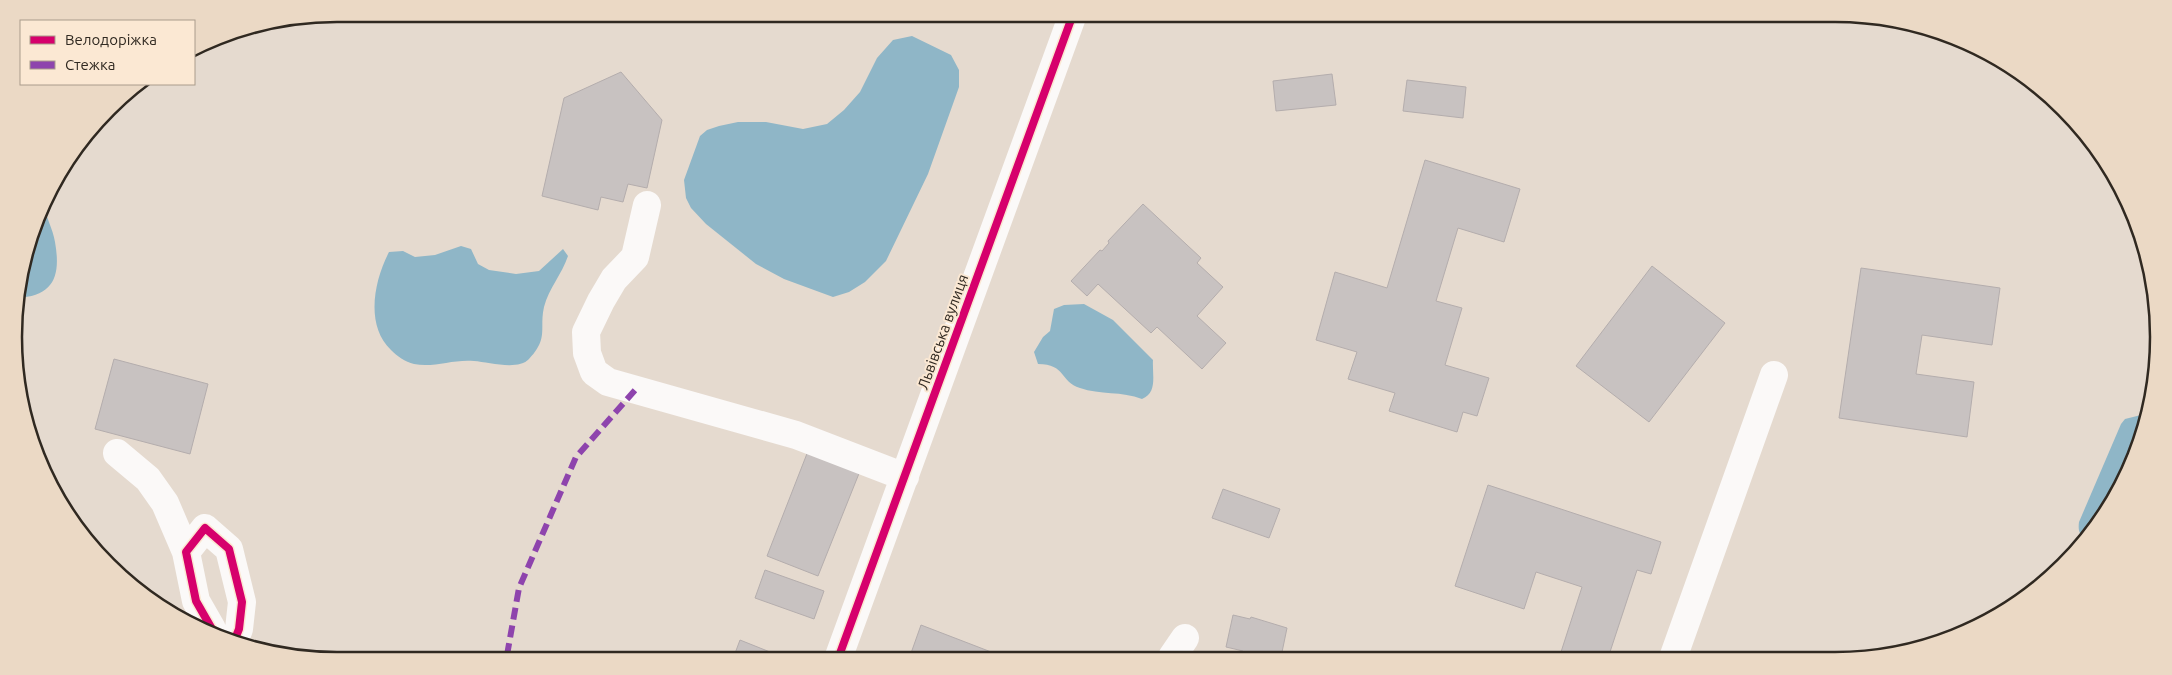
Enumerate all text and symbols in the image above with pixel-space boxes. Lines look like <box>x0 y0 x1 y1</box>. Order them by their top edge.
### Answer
legend <box>20 20 195 85</box>
text: Велодоріжка <box>65 31 157 48</box>
text: Стежка <box>65 56 115 73</box>
street label: Львівська вулиця <box>914 272 971 392</box>

